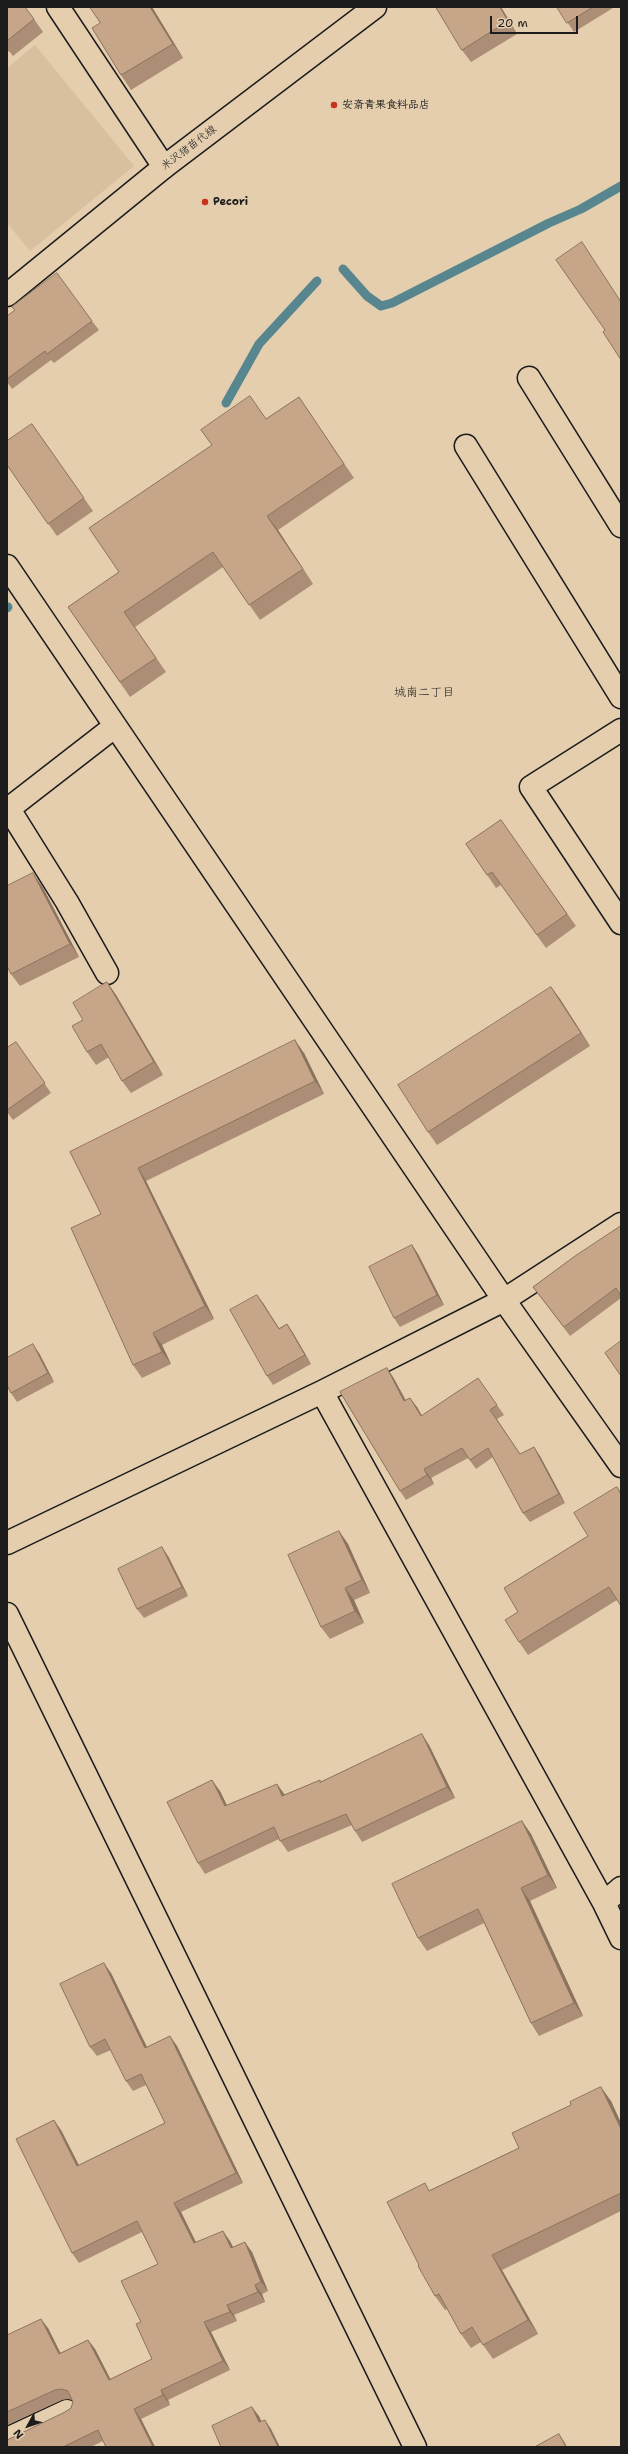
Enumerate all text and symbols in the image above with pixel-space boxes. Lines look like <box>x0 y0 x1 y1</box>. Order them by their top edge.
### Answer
scale bar <box>492 8 580 34</box>
text: 20 m <box>497 15 528 31</box>
place label: 安斎青果食料品店 <box>342 98 430 112</box>
marker: 安斎青果食料品店 <box>329 100 339 110</box>
street label: 米沢猪苗代線 <box>159 123 219 173</box>
place label: Pecori <box>213 195 248 209</box>
marker: Pecori <box>200 197 210 207</box>
district label: 城南二丁目 <box>394 686 454 700</box>
north arrow <box>8 2406 48 2446</box>
text: N <box>10 2426 27 2442</box>

